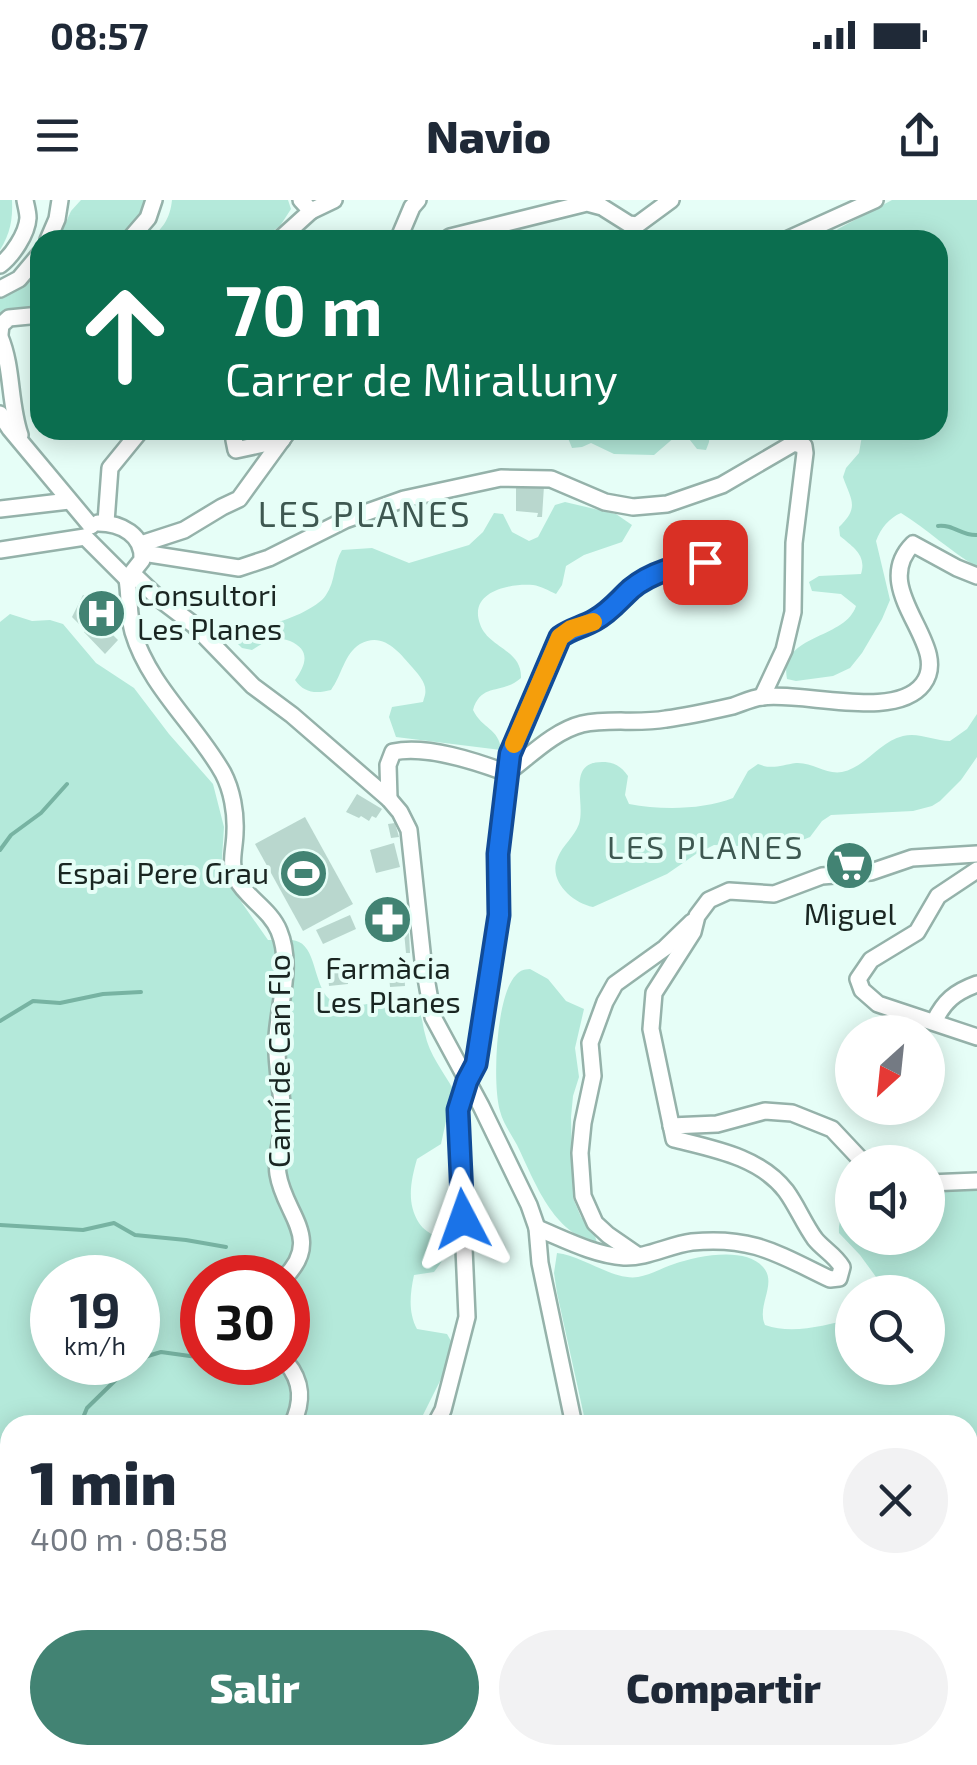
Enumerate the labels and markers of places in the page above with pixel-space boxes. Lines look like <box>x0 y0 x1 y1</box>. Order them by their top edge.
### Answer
pin <box>663 520 748 605</box>
place label: Consultori Les Planes <box>137 576 282 646</box>
hospital icon: Consultori Les Planes <box>76 587 128 639</box>
supermarket icon: Miguel <box>824 840 876 892</box>
sports icon: Espai Pere Grau <box>278 848 330 900</box>
place label: Espai Pere Grau <box>56 854 269 890</box>
pharmacy icon: Farmàcia Les Planes <box>362 894 414 946</box>
place label: Miguel <box>804 895 896 931</box>
place label: Farmàcia Les Planes <box>315 949 461 1019</box>

